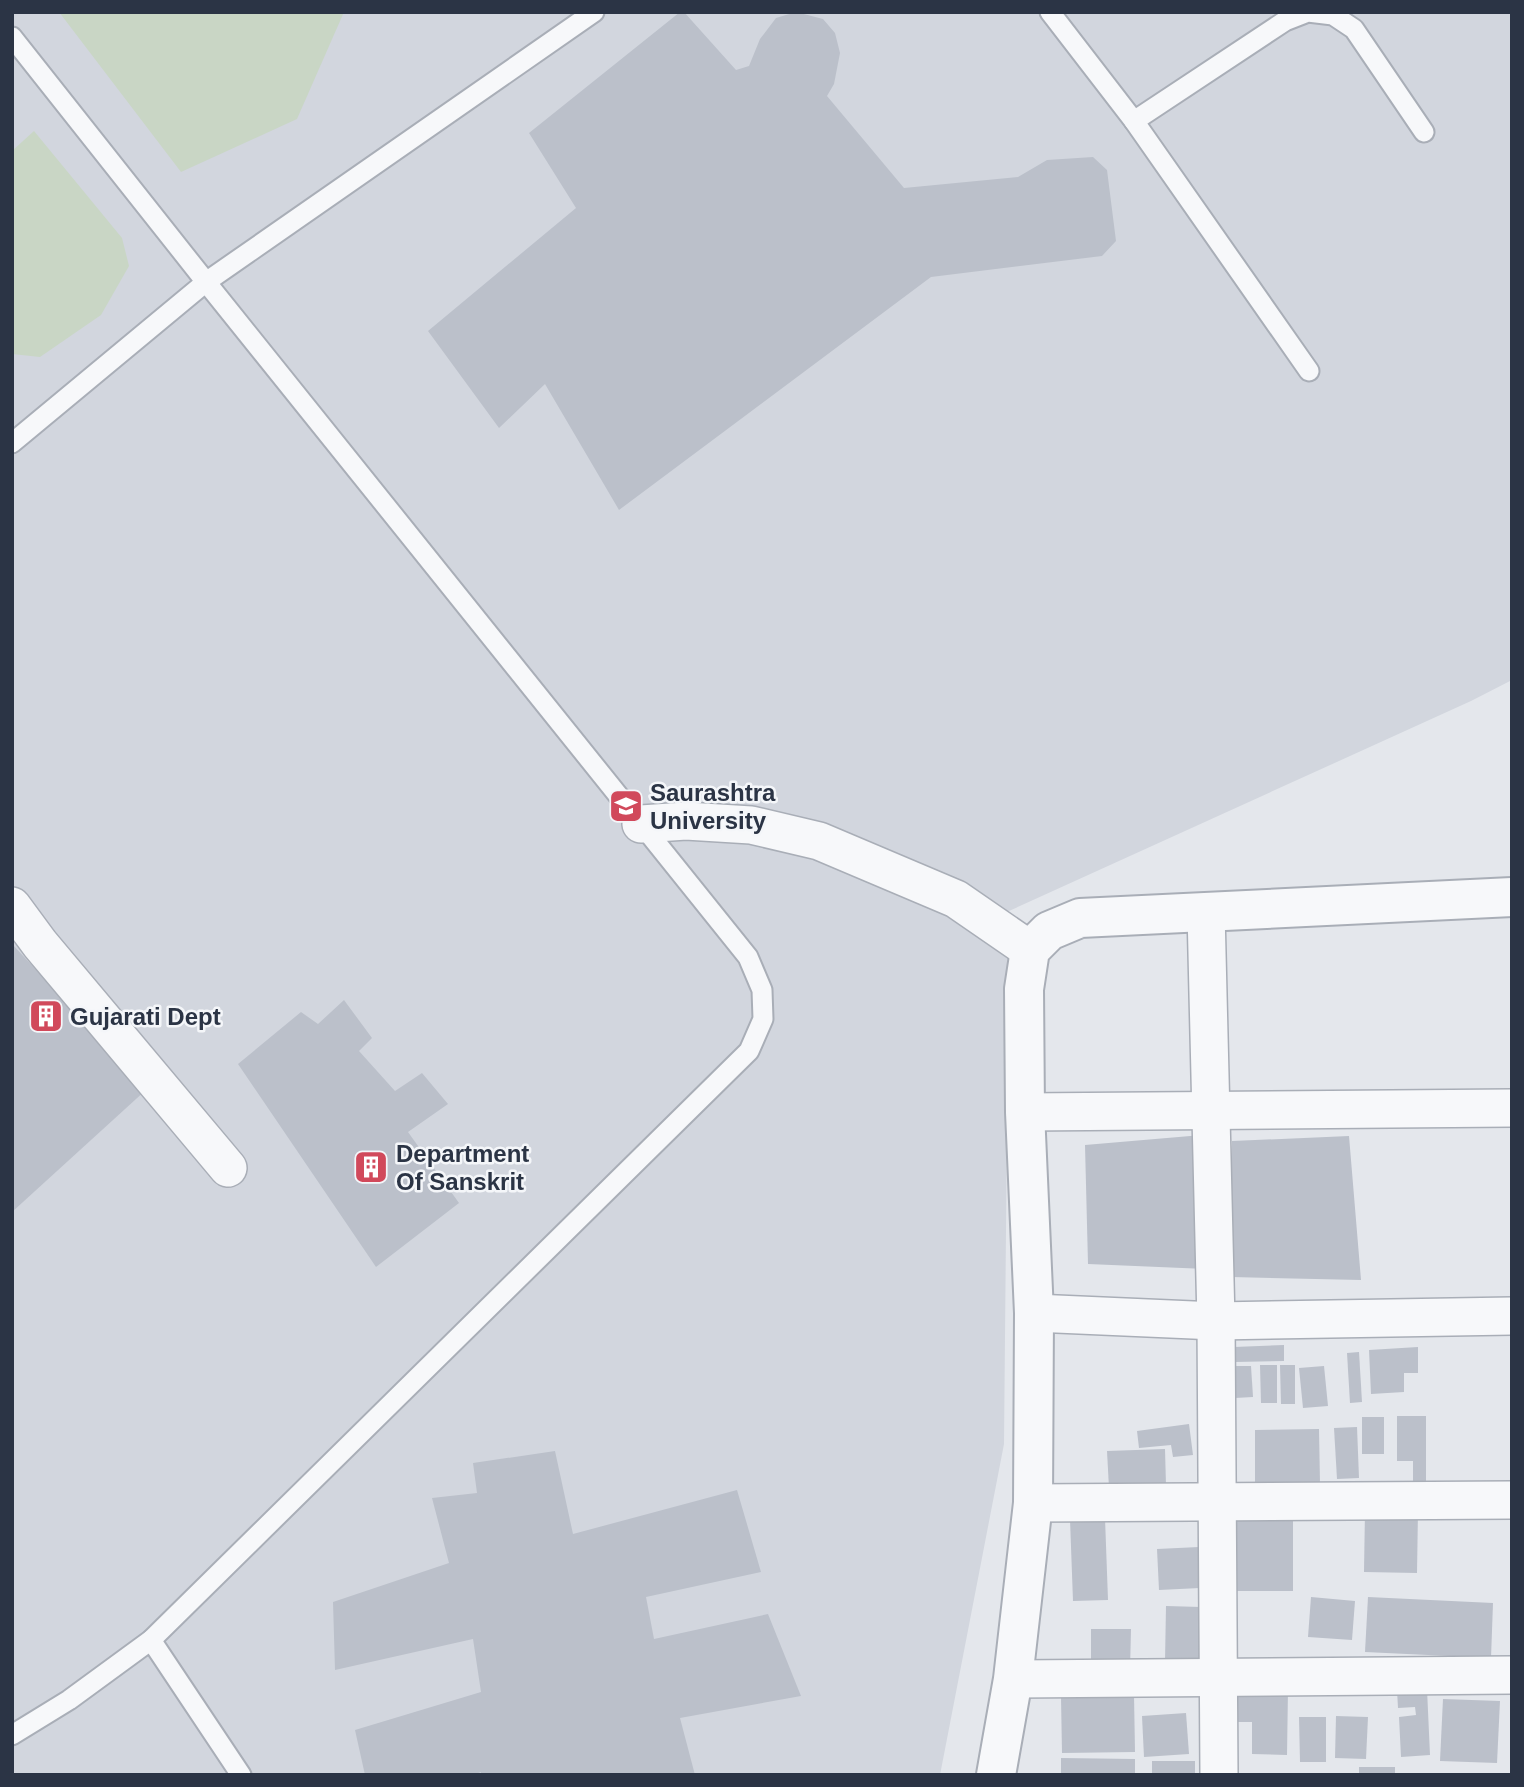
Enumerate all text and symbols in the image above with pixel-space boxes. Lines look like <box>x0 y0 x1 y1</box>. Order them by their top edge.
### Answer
place label: Saurashtra University <box>650 779 776 834</box>
school or university icon: Saurashtra University <box>607 787 645 825</box>
building icon: Gujarati Dept <box>27 997 65 1035</box>
place label: Gujarati Dept <box>70 1003 221 1030</box>
place label: Department Of Sanskrit <box>396 1140 529 1195</box>
building icon: Department Of Sanskrit <box>352 1148 390 1186</box>

